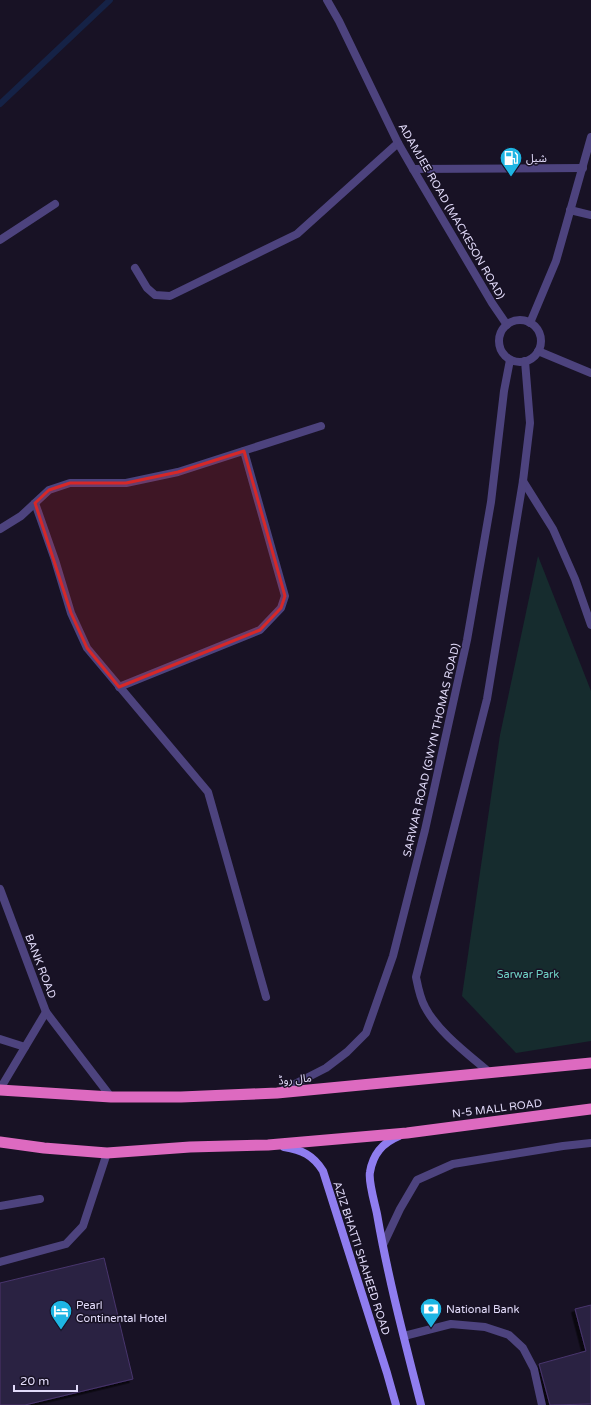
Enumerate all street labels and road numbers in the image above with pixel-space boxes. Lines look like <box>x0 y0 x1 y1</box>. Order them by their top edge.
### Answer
street label: ADAMJEE ROAD (MACKESON ROAD) <box>396 121 507 302</box>
street label: SARWAR ROAD (GWYN THOMAS ROAD) <box>401 642 462 858</box>
street label: BANK ROAD <box>22 932 59 1000</box>
street label: مال روڈ <box>278 1071 313 1087</box>
street label: N-5 MALL ROAD <box>451 1097 543 1120</box>
street label: AZIZ BHATTI SHAHEED ROAD <box>330 1180 393 1337</box>

